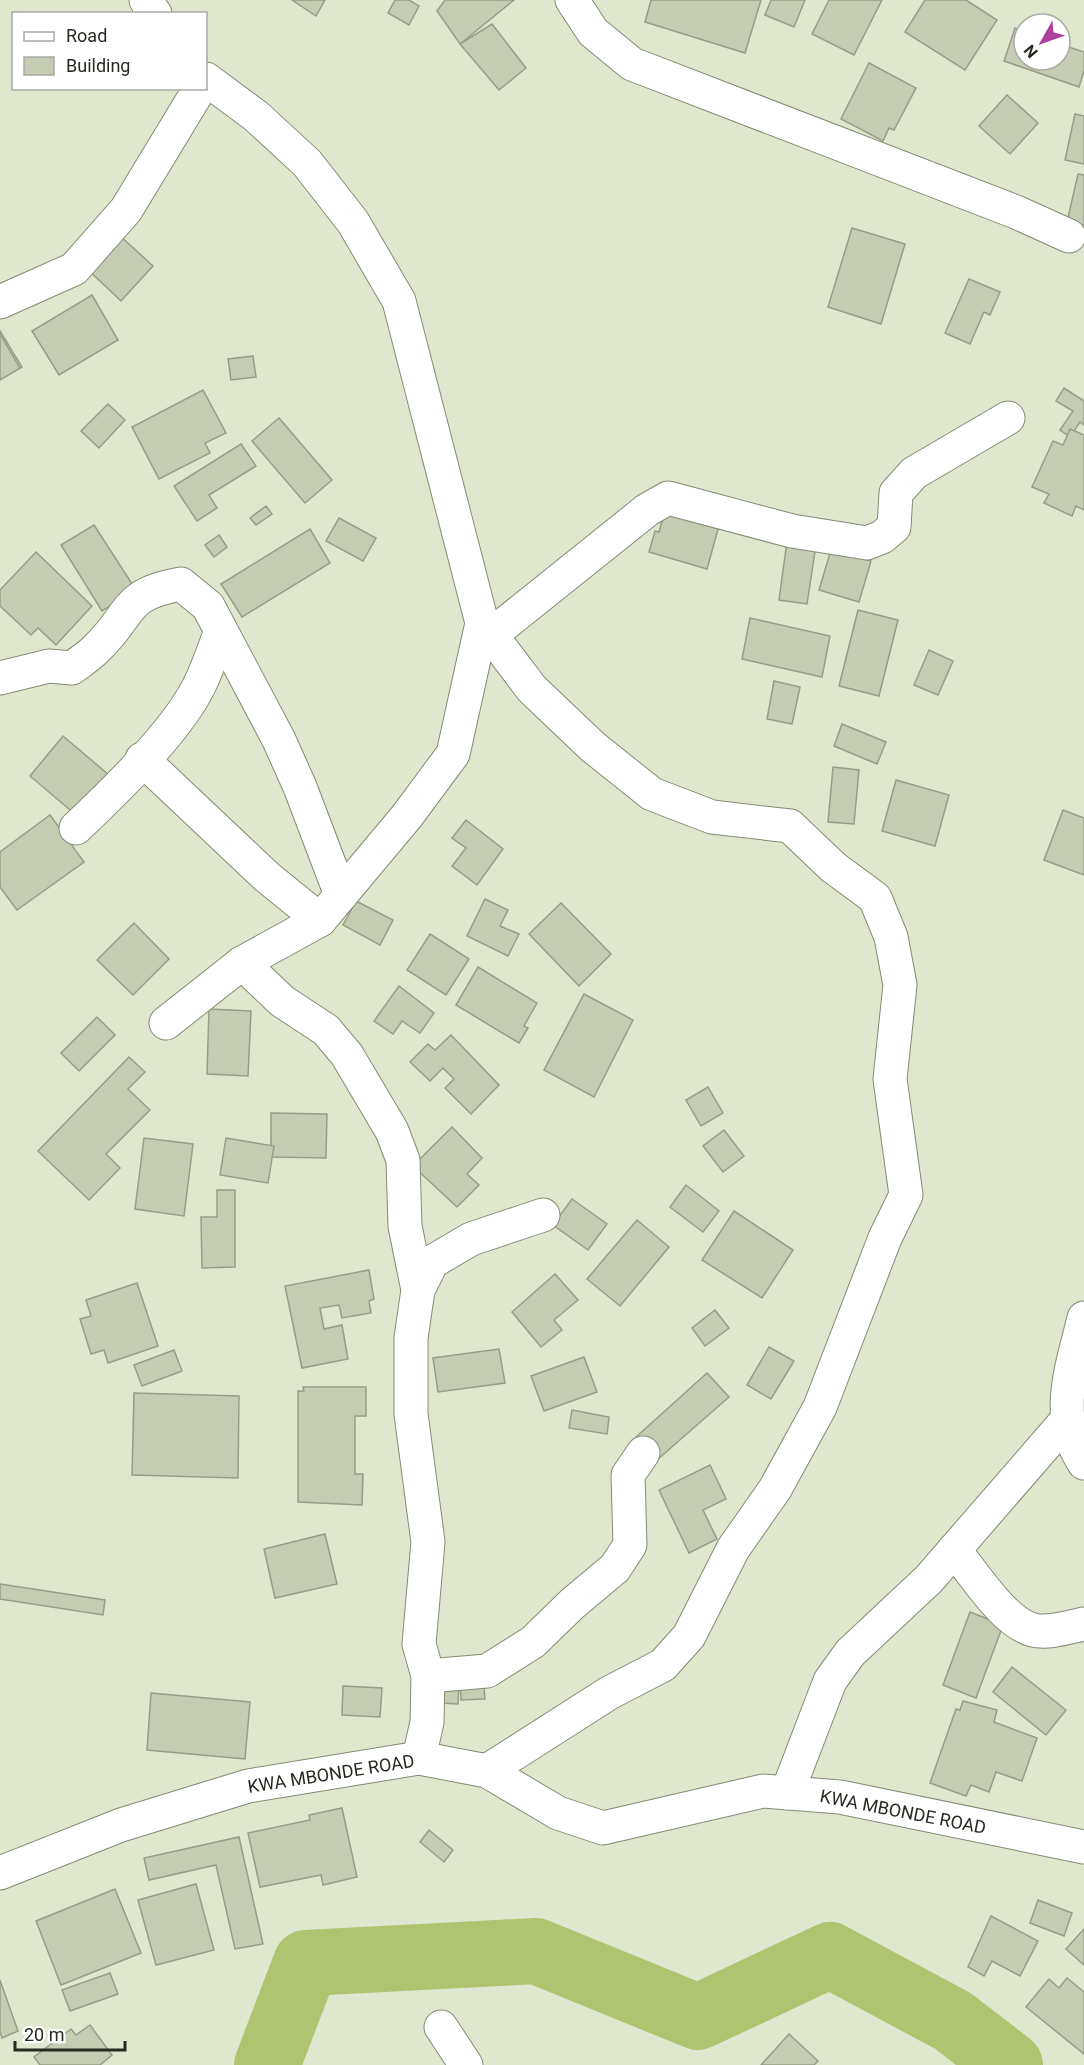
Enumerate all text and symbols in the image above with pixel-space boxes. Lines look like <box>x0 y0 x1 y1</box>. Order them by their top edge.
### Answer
legend <box>12 12 207 90</box>
north arrow <box>1012 12 1072 72</box>
text: Road <box>66 25 107 46</box>
text: N <box>1020 41 1042 62</box>
text: Building <box>66 55 130 76</box>
street label: KWA MBONDE ROAD <box>246 1750 416 1797</box>
street label: KWA MBONDE ROAD <box>818 1785 988 1838</box>
scale bar <box>15 2014 124 2052</box>
text: 20 m <box>24 2024 64 2045</box>

